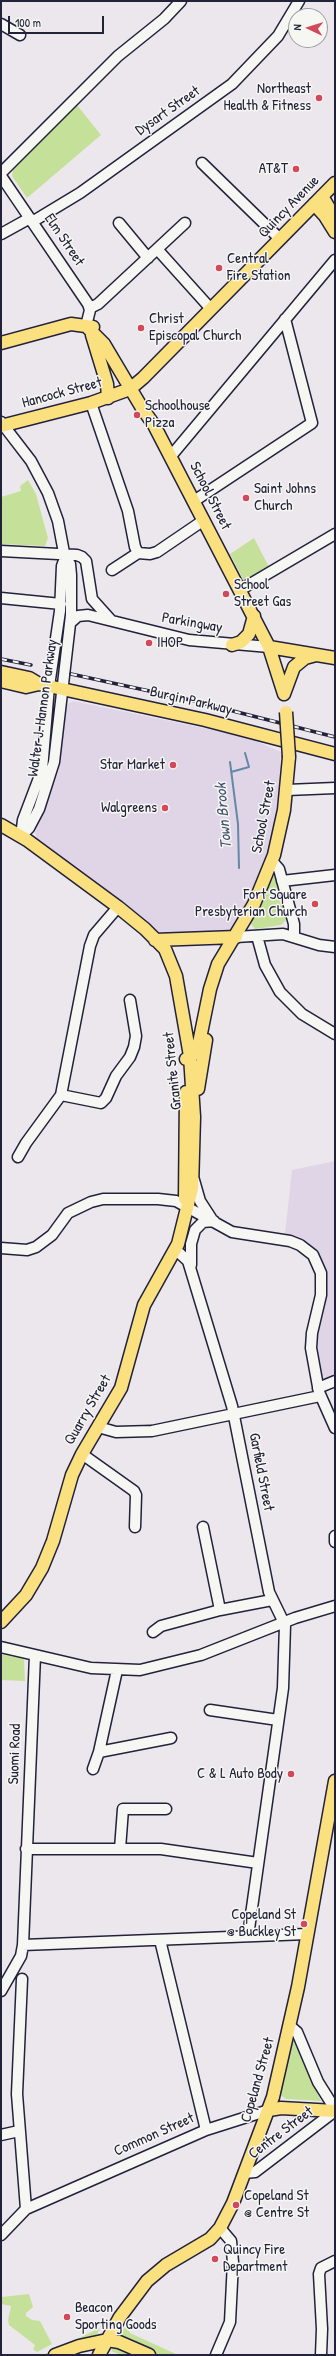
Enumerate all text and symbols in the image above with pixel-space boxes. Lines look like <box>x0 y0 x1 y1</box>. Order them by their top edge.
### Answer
scale bar <box>10 8 106 34</box>
north arrow <box>288 8 328 48</box>
text: 100 m <box>15 14 41 31</box>
text: N <box>290 24 304 31</box>
place label: Northeast Health & Fitness <box>223 80 311 115</box>
street label: Dysart Street <box>132 82 204 140</box>
marker: Northeast Health & Fitness <box>314 93 324 103</box>
place label: AT&T <box>259 160 288 178</box>
marker: AT&T <box>291 164 301 174</box>
street label: Quincy Avenue <box>255 172 323 242</box>
street label: Elm Street <box>40 210 88 270</box>
place label: Central Fire Station <box>227 250 290 285</box>
marker: Central Fire Station <box>214 263 224 273</box>
place label: Christ Episcopal Church <box>149 310 241 345</box>
marker: Christ Episcopal Church <box>136 323 146 333</box>
street label: Hancock Street <box>20 374 104 412</box>
place label: Schoolhouse Pizza <box>145 397 210 432</box>
marker: Schoolhouse Pizza <box>132 410 142 420</box>
street label: School Street <box>185 459 235 533</box>
place label: Saint Johns Church <box>254 480 316 515</box>
marker: Saint Johns Church <box>241 493 251 503</box>
place label: School Street Gas <box>234 576 291 611</box>
marker: School Street Gas <box>221 589 231 599</box>
street label: Parkingway <box>160 609 224 637</box>
place label: IHOP <box>157 634 183 652</box>
street label: Walter J. Hannon Parkway <box>24 638 62 778</box>
marker: IHOP <box>144 638 154 648</box>
street label: Burgin Parkway <box>148 683 234 719</box>
place label: Star Market <box>100 756 165 774</box>
marker: Star Market <box>168 760 178 770</box>
street label: School Street <box>248 779 280 855</box>
water label: Town Brook <box>212 782 236 850</box>
place label: Walgreens <box>101 799 157 817</box>
marker: Walgreens <box>160 803 170 813</box>
place label: Fort Square Presbyterian Church <box>195 886 307 921</box>
marker: Fort Square Presbyterian Church <box>310 899 320 909</box>
street label: Granite Street <box>160 1031 186 1111</box>
street label: Quarry Street <box>61 1372 115 1448</box>
street label: Garfield Street <box>245 1431 277 1513</box>
street label: Suomi Road <box>5 1723 25 1785</box>
place label: C & L Auto Body <box>197 1765 283 1783</box>
marker: C & L Auto Body <box>286 1769 296 1779</box>
place label: Copeland St @ Buckley St <box>227 1906 296 1941</box>
marker: Copeland St @ Buckley St <box>299 1919 309 1929</box>
street label: Copeland Street <box>237 2035 279 2125</box>
street label: Centre Street <box>245 2103 317 2163</box>
street label: Common Street <box>111 2109 197 2161</box>
place label: Copeland St @ Centre St <box>244 2187 309 2222</box>
marker: Copeland St @ Centre St <box>231 2200 241 2210</box>
place label: Quincy Fire Department <box>223 2241 287 2276</box>
marker: Quincy Fire Department <box>210 2254 220 2264</box>
place label: Beacon Sporting Goods <box>75 2299 156 2334</box>
marker: Beacon Sporting Goods <box>62 2312 72 2322</box>

